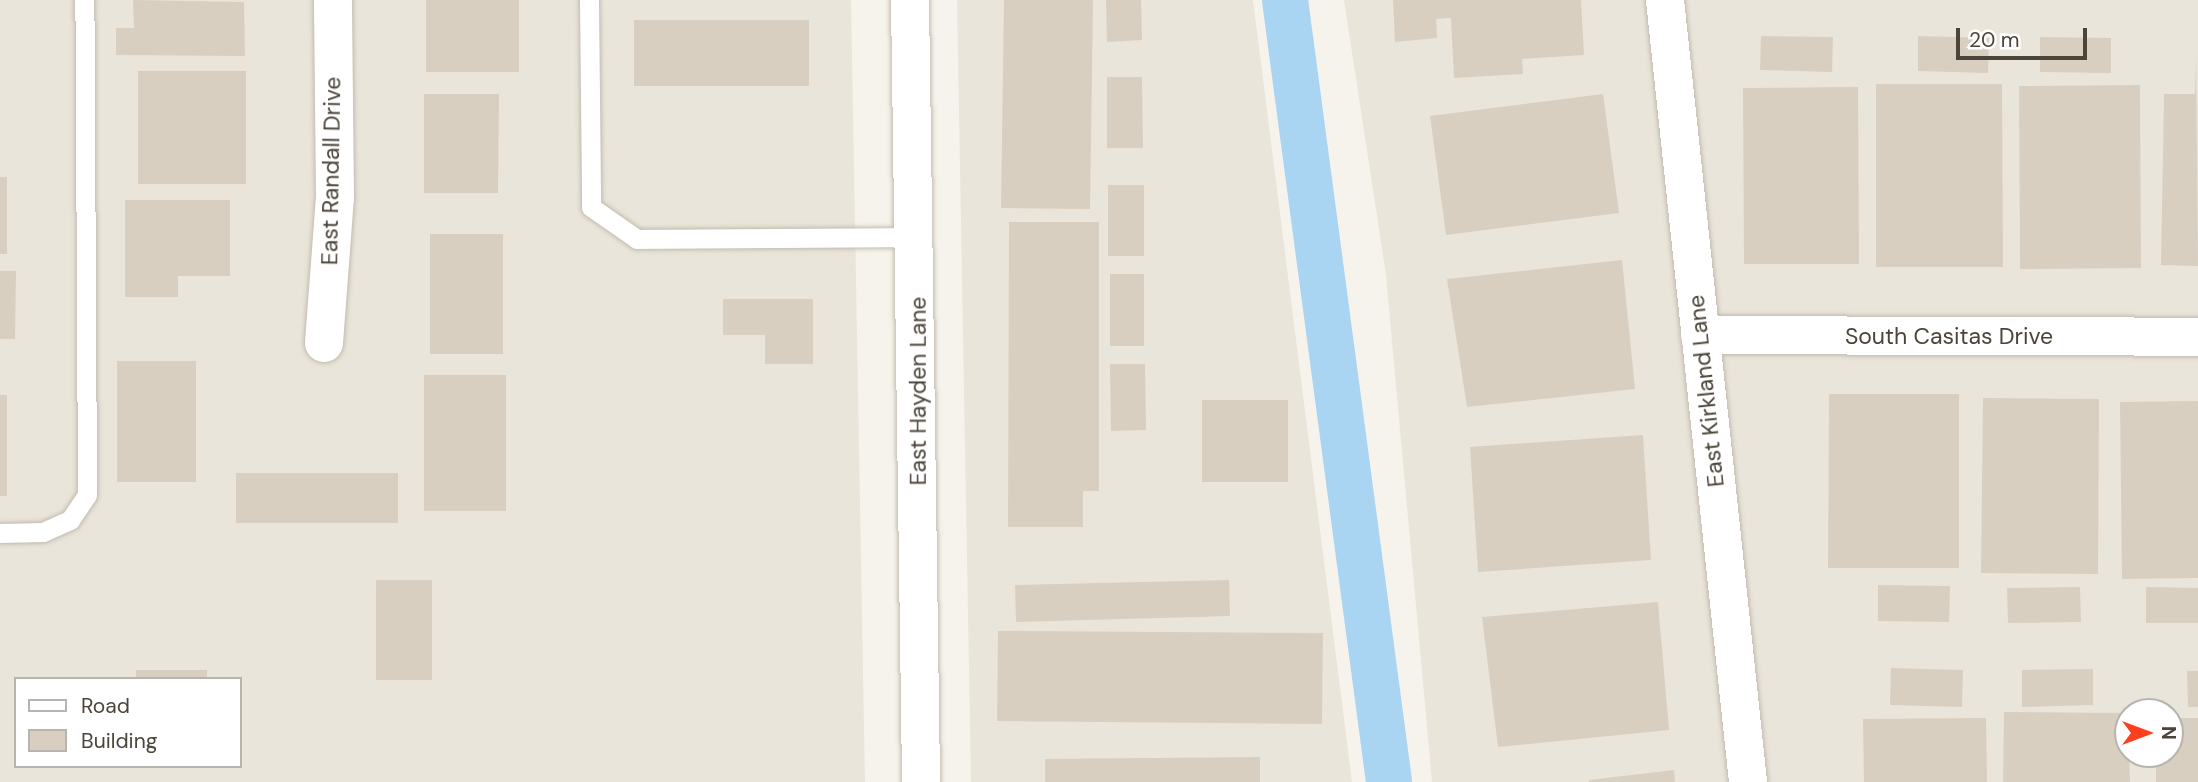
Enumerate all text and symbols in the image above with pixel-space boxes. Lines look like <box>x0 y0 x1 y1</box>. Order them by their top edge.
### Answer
scale bar <box>1960 14 2091 58</box>
text: 20 m <box>1969 26 2020 54</box>
street label: East Randall Drive <box>316 77 346 265</box>
street label: East Kirkland Lane <box>1682 294 1730 488</box>
street label: East Hayden Lane <box>904 297 932 485</box>
street label: South Casitas Drive <box>1845 322 2053 350</box>
legend <box>14 677 242 768</box>
text: Road <box>81 692 130 720</box>
north arrow <box>2114 698 2184 768</box>
text: N <box>2156 726 2181 740</box>
text: Building <box>81 727 157 755</box>

